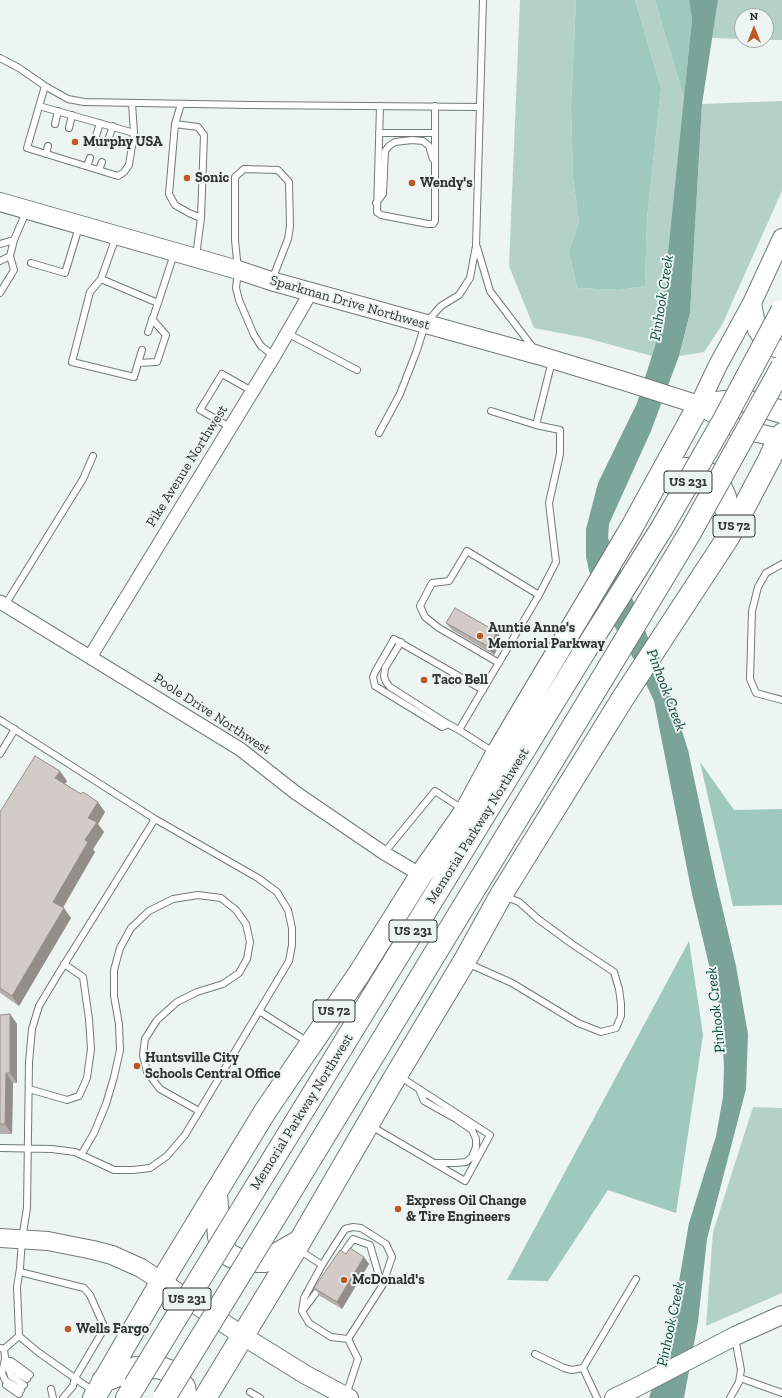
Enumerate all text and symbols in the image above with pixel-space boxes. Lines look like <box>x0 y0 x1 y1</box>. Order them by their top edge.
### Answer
north arrow <box>734 8 774 48</box>
text: N <box>750 10 758 23</box>
place label: Murphy USA <box>83 134 163 150</box>
marker: Murphy USA <box>70 137 80 147</box>
place label: Sonic <box>195 170 229 186</box>
marker: Sonic <box>182 173 192 183</box>
place label: Wendy's <box>420 175 473 191</box>
marker: Wendy's <box>407 178 417 188</box>
water label: Pinhook Creek <box>646 254 678 342</box>
street label: Sparkman Drive Northwest <box>268 272 432 334</box>
street label: Pike Avenue Northwest <box>143 402 231 530</box>
road number: US 231 <box>664 471 712 493</box>
road number: US 72 <box>713 515 755 537</box>
place label: Auntie Anne's Memorial Parkway <box>488 620 605 652</box>
marker: Auntie Anne's Memorial Parkway <box>475 631 485 641</box>
water label: Pinhook Creek <box>642 646 690 734</box>
street label: Poole Drive Northwest <box>150 670 274 758</box>
place label: Taco Bell <box>432 672 488 688</box>
marker: Taco Bell <box>419 675 429 685</box>
street label: Memorial Parkway Northwest <box>423 745 533 907</box>
road number: US 231 <box>389 920 437 942</box>
water label: Pinhook Creek <box>703 966 729 1054</box>
road number: US 72 <box>313 1000 355 1022</box>
street label: Memorial Parkway Northwest <box>247 1031 357 1193</box>
place label: Huntsville City Schools Central Office <box>145 1050 281 1082</box>
marker: Huntsville City Schools Central Office <box>132 1061 142 1071</box>
place label: Express Oil Change & Tire Engineers <box>406 1193 526 1226</box>
marker: Express Oil Change & Tire Engineers <box>393 1204 403 1214</box>
place label: McDonald's <box>352 1272 425 1288</box>
marker: McDonald's <box>339 1275 349 1285</box>
water label: Pinhook Creek <box>653 1280 689 1368</box>
road number: US 231 <box>163 1288 211 1310</box>
place label: Wells Fargo <box>76 1321 149 1337</box>
marker: Wells Fargo <box>63 1324 73 1334</box>

